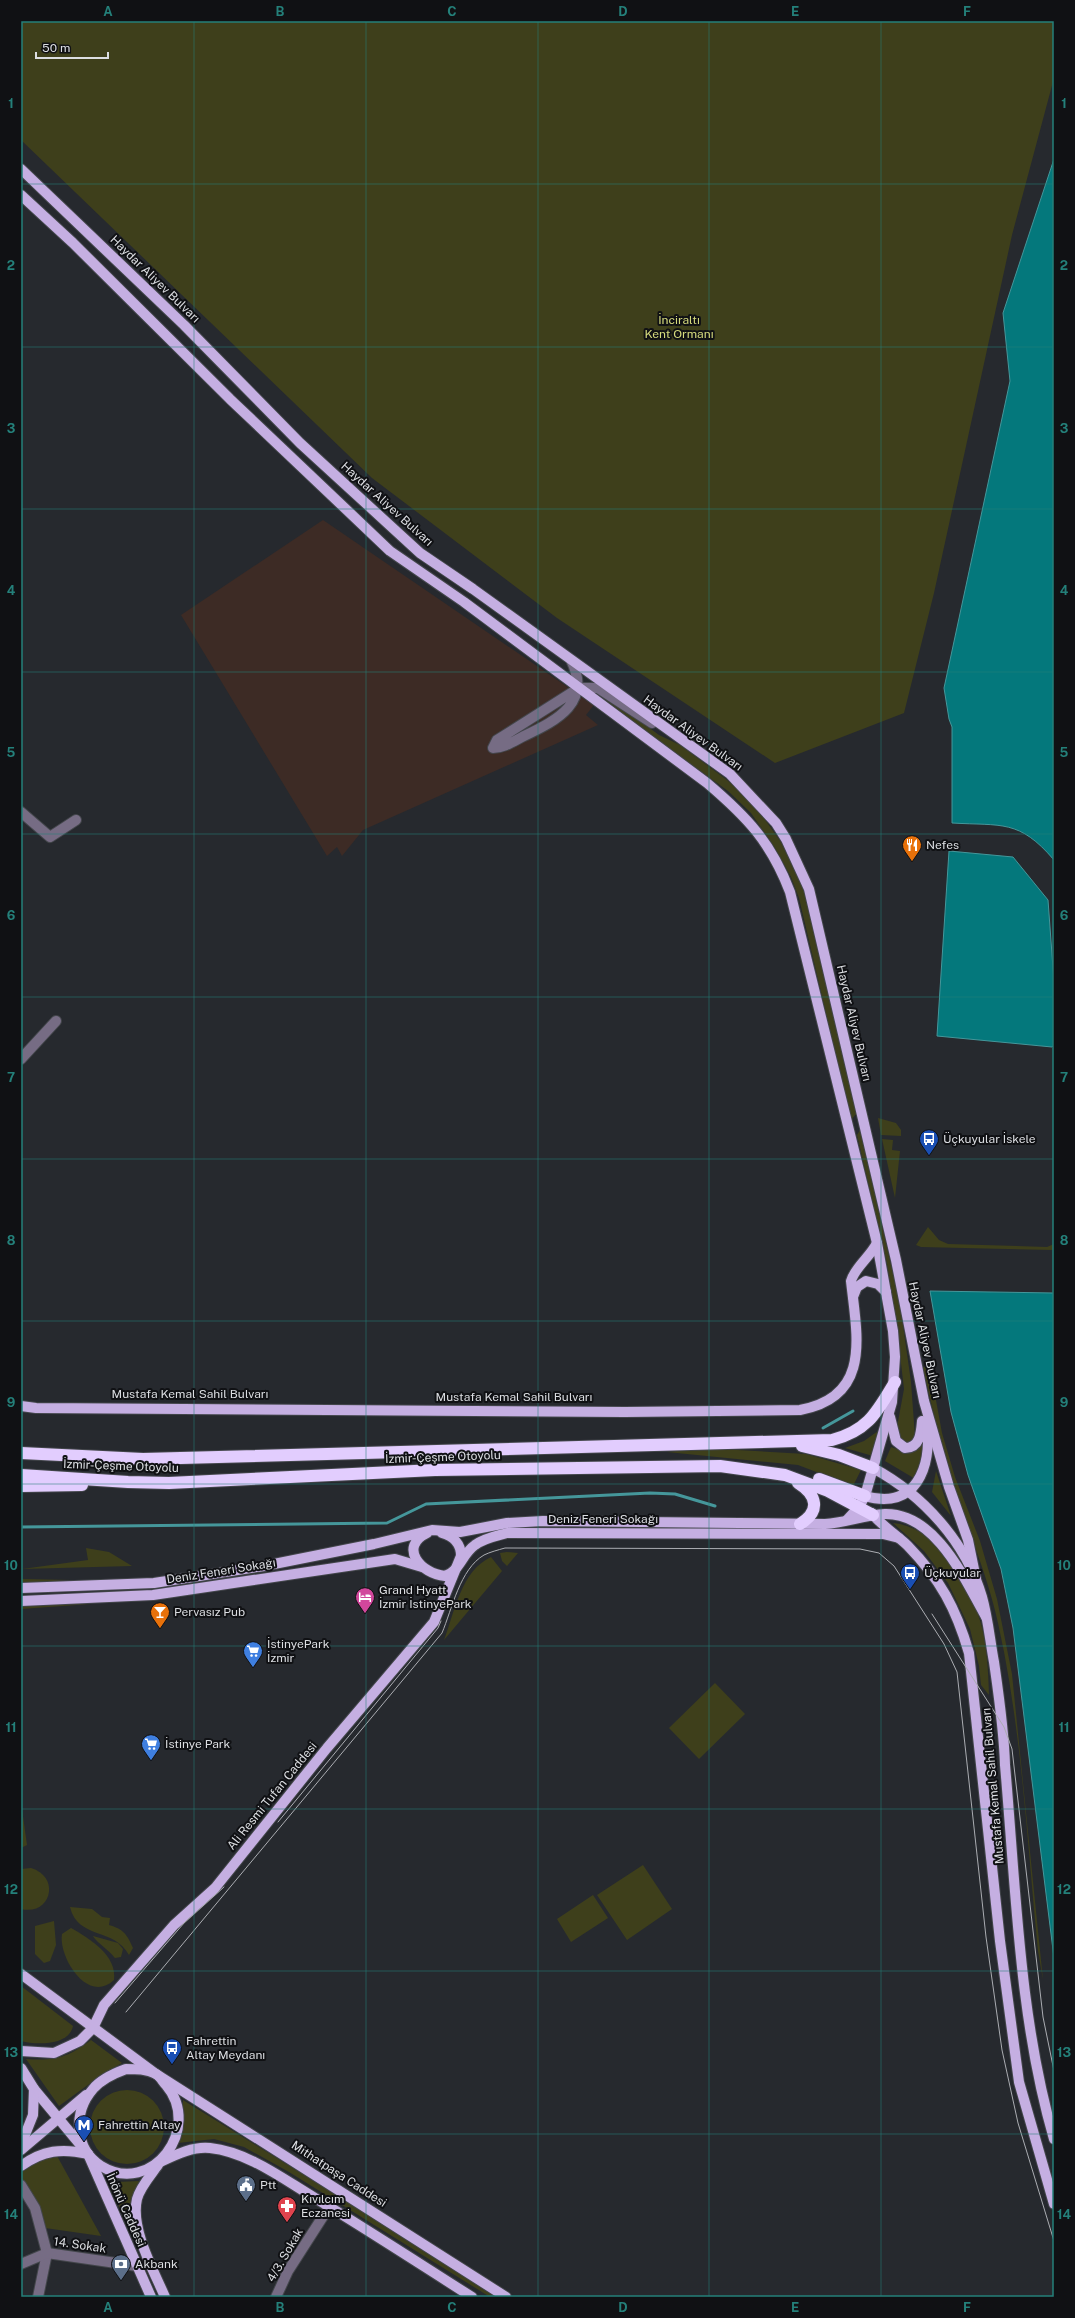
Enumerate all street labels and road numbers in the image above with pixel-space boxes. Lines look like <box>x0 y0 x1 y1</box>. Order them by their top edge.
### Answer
street label: Haydar Aliyev Bulvarı <box>107 233 203 325</box>
street label: Haydar Aliyev Bulvarı <box>338 459 436 549</box>
street label: Haydar Aliyev Bulvarı <box>641 692 745 774</box>
street label: Haydar Aliyev Bulvarı <box>834 964 874 1082</box>
street label: Haydar Aliyev Bulvarı <box>906 1280 944 1400</box>
street label: Mustafa Kemal Sahil Bulvarı <box>112 1387 268 1401</box>
street label: Mustafa Kemal Sahil Bulvarı <box>436 1390 592 1404</box>
street label: İzmir-Çeşme Otoyolu <box>385 1448 501 1466</box>
street label: İzmir-Çeşme Otoyolu <box>63 1457 179 1475</box>
street label: Deniz Feneri Sokağı <box>548 1512 658 1526</box>
street label: Deniz Feneri Sokağı <box>166 1555 276 1587</box>
street label: Mustafa Kemal Sahil Bulvarı <box>979 1707 1007 1865</box>
street label: Ali Resmi Tufan Caddesi <box>224 1739 320 1853</box>
street label: Mithatpaşa Caddesi <box>289 2138 389 2210</box>
street label: İnönü Caddesi <box>104 2171 148 2249</box>
street label: 4/3. Sokak <box>264 2225 306 2284</box>
street label: 14. Sokak <box>53 2234 107 2256</box>

